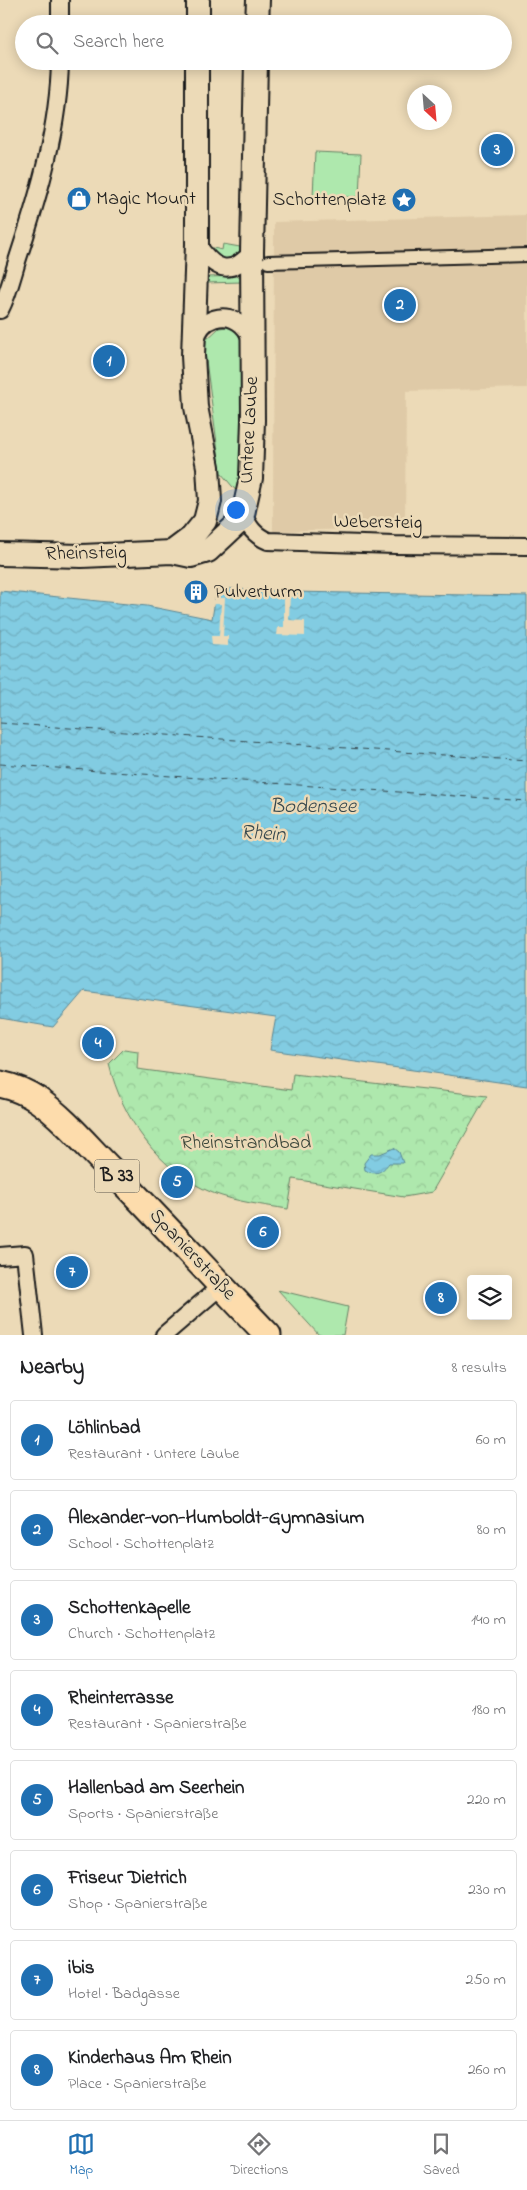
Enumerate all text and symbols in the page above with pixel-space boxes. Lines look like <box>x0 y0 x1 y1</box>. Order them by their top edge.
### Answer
search box <box>15 15 512 70</box>
icon: search <box>33 29 61 57</box>
text: Search here <box>73 29 164 56</box>
north arrow <box>407 85 452 130</box>
pin: 3 <box>481 131 513 169</box>
place label: Magic Mount <box>96 185 196 215</box>
shop icon: Magic Mount <box>66 186 92 212</box>
place label: Schottenplatz <box>273 186 387 215</box>
place icon: Schottenplatz <box>391 187 417 213</box>
pin: 2 <box>384 286 416 324</box>
pin: 1 <box>93 342 125 380</box>
street label: Untere Laube <box>233 376 267 484</box>
your location <box>223 497 249 523</box>
street label: Webersteig <box>333 508 423 539</box>
street label: Rheinsteig <box>45 539 127 570</box>
place label: Pulverturm <box>214 578 302 607</box>
building icon: Pulverturm <box>183 579 209 605</box>
water label: Bodensee <box>270 792 358 822</box>
water label: Rhein <box>239 817 287 851</box>
pin: 4 <box>82 1024 114 1062</box>
park label: Rheinstrandbad <box>181 1129 311 1158</box>
road number: B 33 <box>94 1160 140 1192</box>
pin: 5 <box>161 1163 193 1201</box>
street label: Spanierstraße <box>142 1203 242 1308</box>
pin: 6 <box>247 1213 279 1251</box>
pin: 7 <box>56 1253 88 1291</box>
map controls <box>467 1275 512 1320</box>
button: layers <box>467 1275 512 1320</box>
pin: 8 <box>425 1279 457 1317</box>
text: Nearby <box>20 1353 84 1383</box>
text: 8 results <box>451 1356 507 1380</box>
text: Löhlinbad <box>68 1415 140 1442</box>
text: 1 <box>34 1428 40 1452</box>
text: 60 m <box>476 1428 506 1452</box>
text: Restaurant · Untere Laube <box>68 1442 240 1466</box>
text: Alexander-von-Humboldt-Gymnasium <box>68 1505 364 1532</box>
text: 2 <box>33 1518 41 1542</box>
text: 80 m <box>477 1518 506 1542</box>
text: School · Schottenplatz <box>68 1532 214 1556</box>
text: Schottenkapelle <box>68 1595 191 1622</box>
text: 3 <box>34 1608 40 1632</box>
text: 140 m <box>471 1608 506 1632</box>
text: Church · Schottenplatz <box>68 1622 215 1646</box>
text: Rheinterrasse <box>68 1685 174 1712</box>
text: 4 <box>34 1698 40 1722</box>
text: 180 m <box>472 1698 506 1722</box>
text: Restaurant · Spanierstraße <box>68 1712 247 1736</box>
text: Hallenbad am Seerhein <box>68 1775 244 1802</box>
text: 5 <box>32 1788 42 1812</box>
text: 220 m <box>467 1788 506 1812</box>
text: Sports · Spanierstraße <box>68 1802 218 1826</box>
text: Friseur Dietrich <box>68 1865 187 1892</box>
text: 6 <box>33 1878 41 1902</box>
text: 230 m <box>468 1878 506 1902</box>
text: Shop · Spanierstraße <box>68 1892 207 1916</box>
text: ibis <box>68 1955 95 1982</box>
text: 7 <box>34 1968 40 1992</box>
text: 250 m <box>466 1968 506 1992</box>
text: Hotel · Badgasse <box>68 1982 180 2006</box>
text: Kinderhaus Am Rhein <box>68 2045 232 2072</box>
text: 8 <box>34 2058 40 2082</box>
text: 260 m <box>468 2058 506 2082</box>
text: Place · Spanierstraße <box>68 2072 206 2096</box>
tab: Map <box>67 2130 95 2181</box>
tab: Directions <box>230 2130 288 2181</box>
tab: Saved <box>423 2130 460 2181</box>

